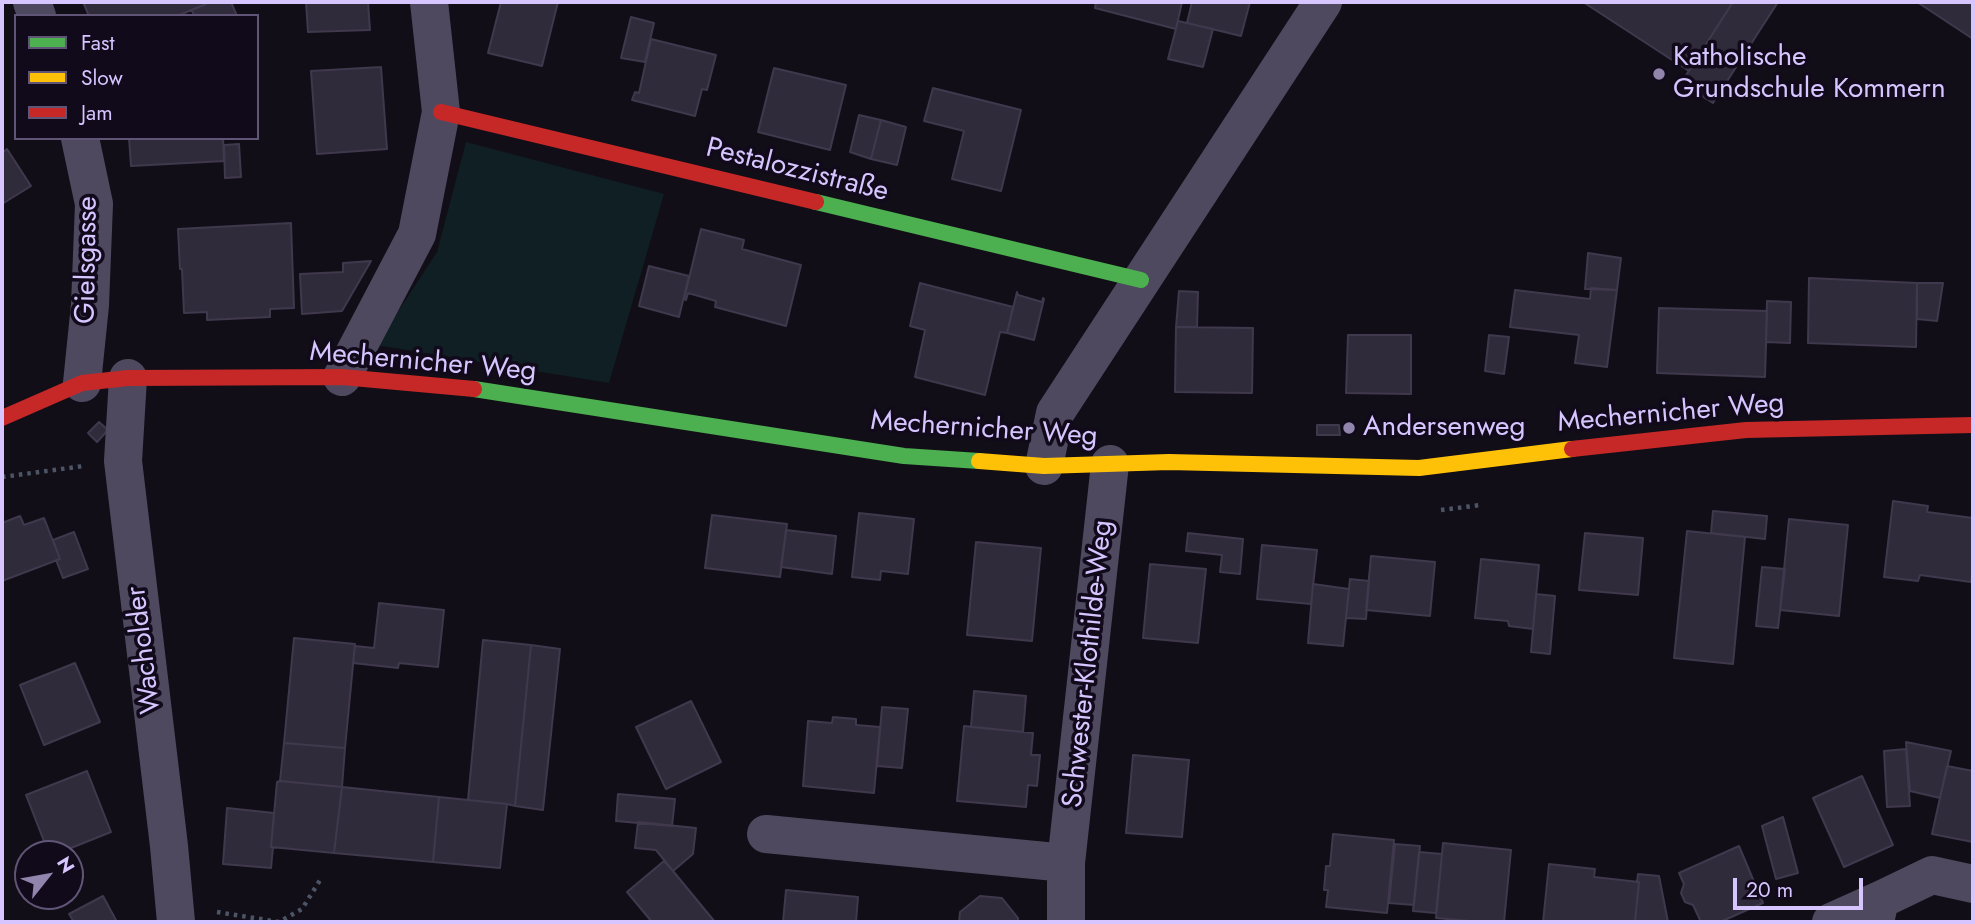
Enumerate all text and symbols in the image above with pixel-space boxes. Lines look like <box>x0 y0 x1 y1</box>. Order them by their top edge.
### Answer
legend <box>14 14 259 140</box>
text: Fast <box>81 28 114 58</box>
place label: Katholische Grundschule Kommern <box>1673 41 1946 107</box>
text: Slow <box>81 63 123 93</box>
marker: Katholische Grundschule Kommern <box>1651 66 1667 82</box>
text: Jam <box>81 98 113 128</box>
street label: Pestalozzistraße <box>702 132 892 210</box>
street label: Gielsgasse <box>70 196 106 324</box>
street label: Mechernicher Weg <box>308 336 538 390</box>
street label: Mechernicher Weg <box>1556 387 1786 441</box>
street label: Mechernicher Weg <box>869 405 1099 455</box>
place label: Andersenweg <box>1363 411 1525 445</box>
marker: Andersenweg <box>1341 420 1357 436</box>
street label: Schwester-Klothilde-Weg <box>1057 519 1121 809</box>
street label: Wacholder <box>121 584 169 716</box>
north arrow <box>14 840 84 910</box>
text: N <box>50 852 81 878</box>
scale bar <box>1737 864 1867 908</box>
text: 20 m <box>1746 875 1793 905</box>

